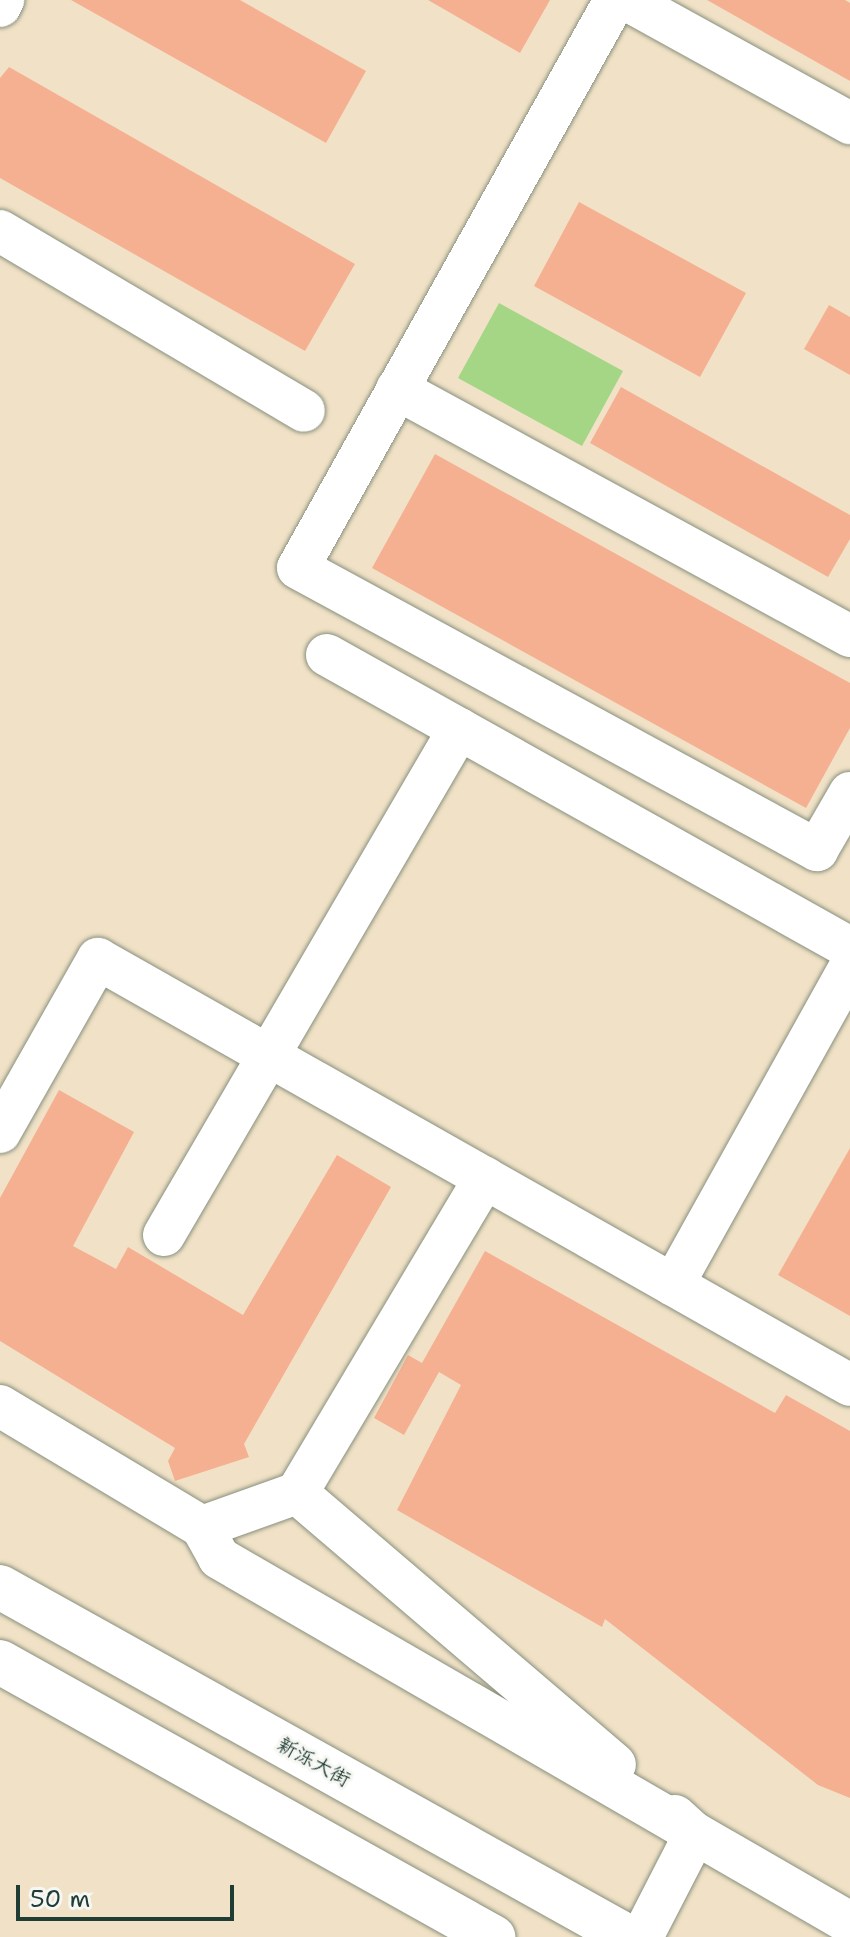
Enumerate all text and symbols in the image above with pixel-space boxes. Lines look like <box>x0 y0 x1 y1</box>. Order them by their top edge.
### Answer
street label: 新泺大街 <box>273 1732 355 1792</box>
scale bar <box>20 1869 238 1919</box>
text: 50 m <box>30 1883 90 1915</box>

